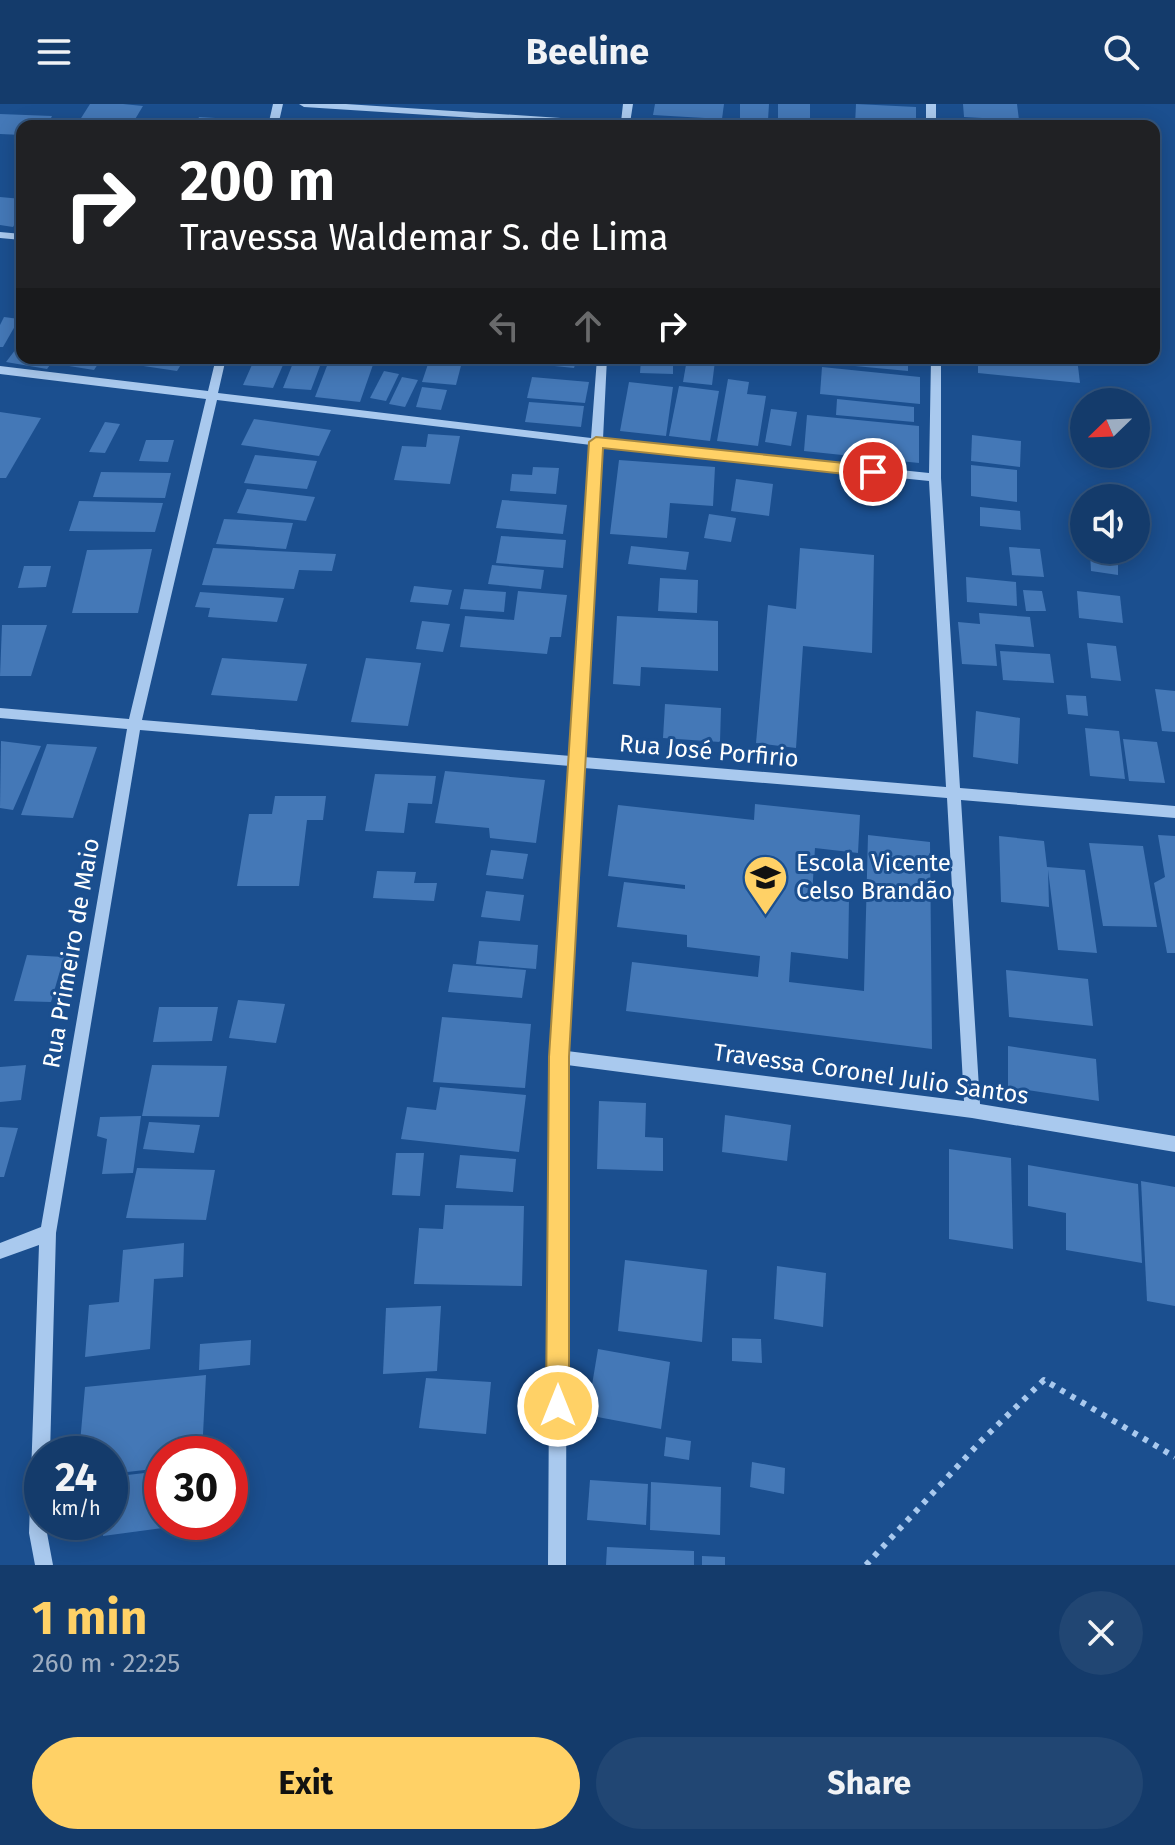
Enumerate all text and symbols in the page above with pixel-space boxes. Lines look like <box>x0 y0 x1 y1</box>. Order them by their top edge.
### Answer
icon: menu <box>32 30 76 74</box>
text: Beeline <box>526 30 649 74</box>
icon: search <box>1099 30 1143 74</box>
text: 200 m <box>180 148 335 215</box>
icon: right <box>48 152 152 256</box>
text: Travessa Waldemar S. de Lima <box>180 216 669 260</box>
icon: left <box>482 304 526 348</box>
icon: ahead <box>566 304 610 348</box>
icon: right <box>650 304 694 348</box>
north arrow <box>1070 388 1150 468</box>
map controls <box>1070 388 1150 564</box>
pin <box>839 438 907 506</box>
icon: arrive <box>851 450 895 494</box>
button: sound <box>1070 484 1150 564</box>
street label: Rua José Porfirio <box>618 729 800 773</box>
street label: Rua Primeiro de Maio <box>37 836 105 1070</box>
place label: Escola Vicente Celso Brandão <box>796 849 952 905</box>
school or university icon: Escola Vicente Celso Brandão <box>741 853 789 916</box>
street label: Travessa Coronel Julio Santos <box>711 1038 1031 1110</box>
position arrow <box>516 1364 600 1448</box>
speed limit sign: 30 <box>144 1436 248 1540</box>
text: 24 <box>55 1454 97 1502</box>
text: km/h <box>51 1496 101 1520</box>
text: 1 min <box>32 1589 147 1647</box>
button: close <box>1059 1591 1143 1675</box>
text: 260 m · 22:25 <box>32 1648 180 1679</box>
button: Exit <box>32 1737 580 1829</box>
button: Share <box>596 1737 1143 1829</box>

